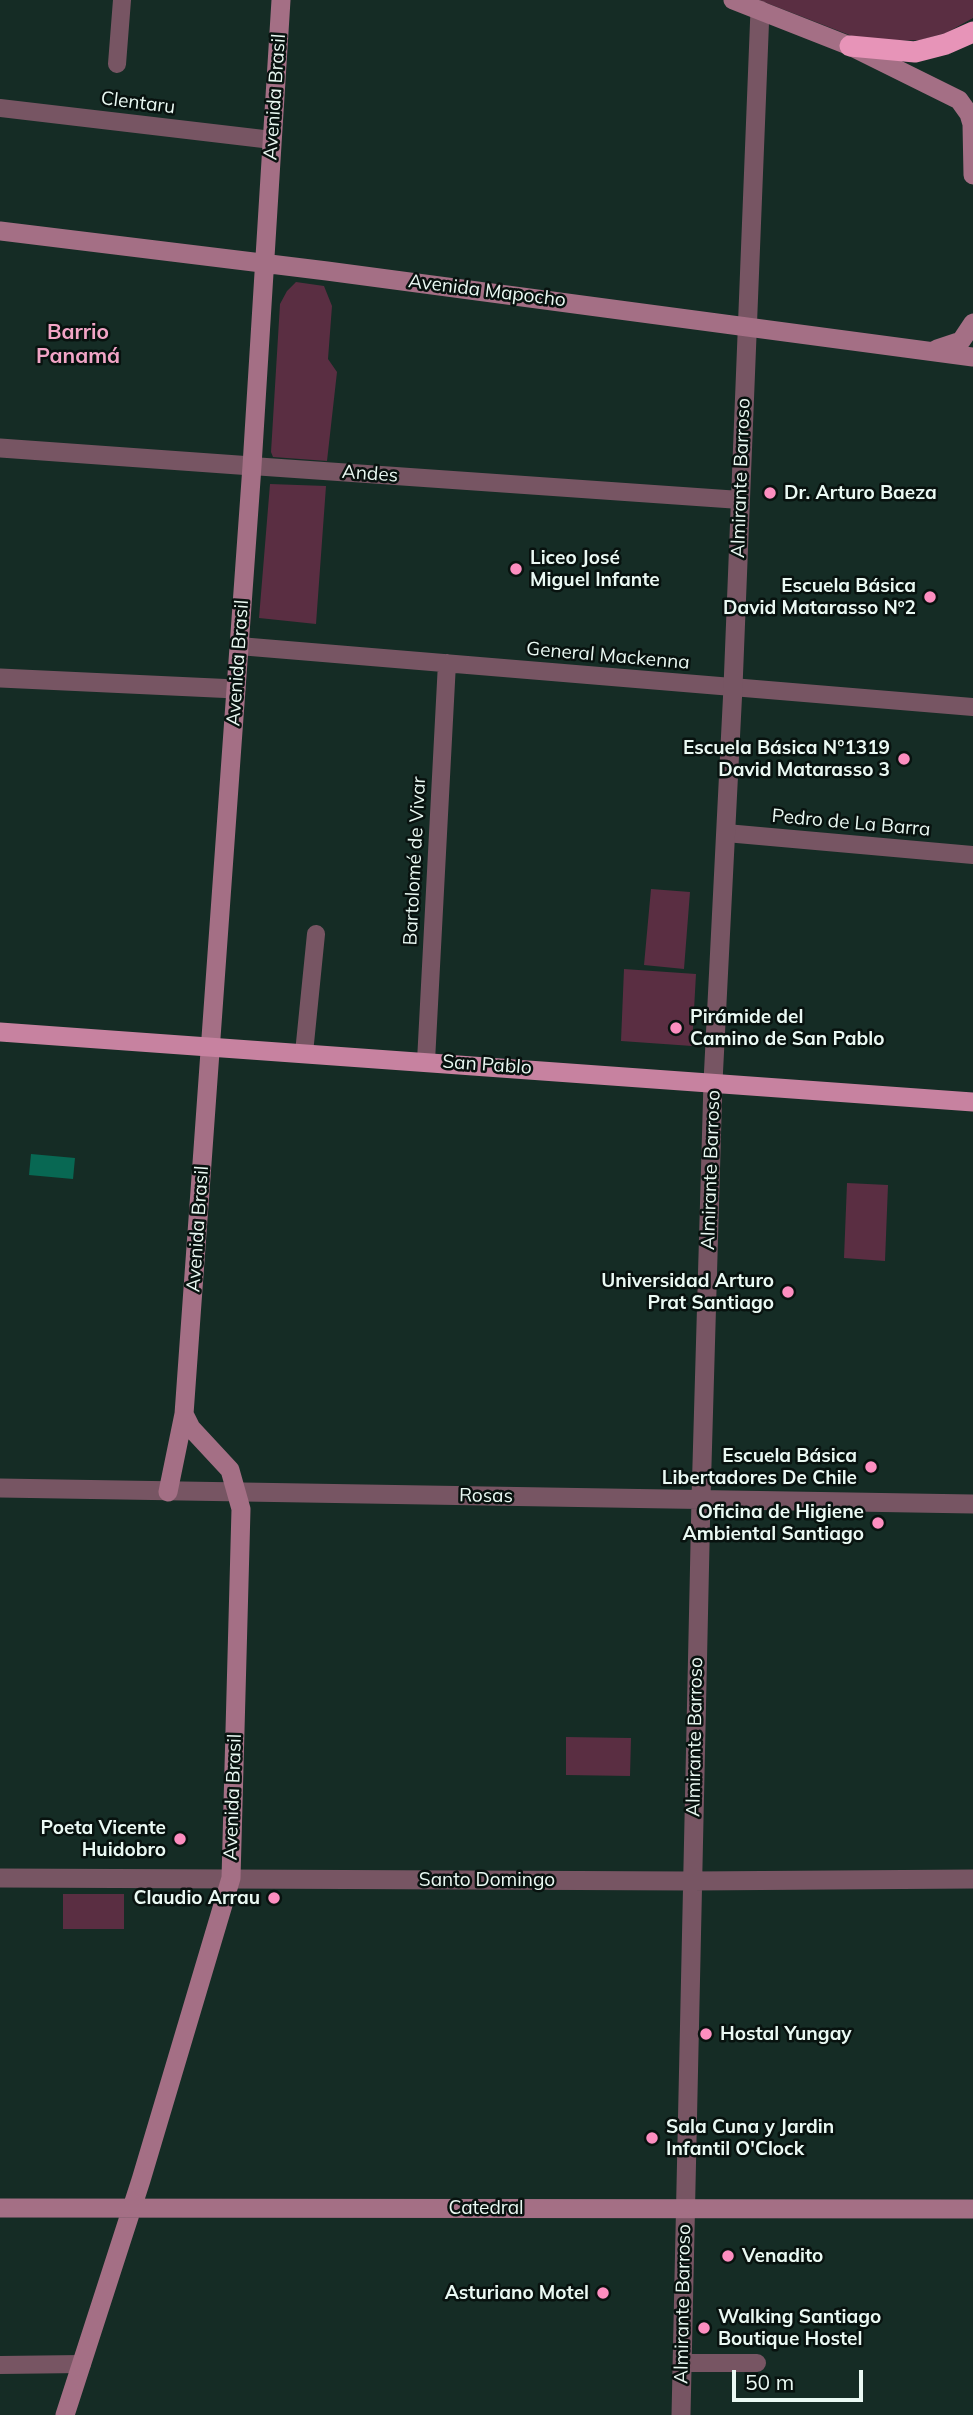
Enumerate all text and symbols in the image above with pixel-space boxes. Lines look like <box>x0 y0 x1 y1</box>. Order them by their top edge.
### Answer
street label: Avenida Brasil <box>259 33 291 161</box>
street label: Clentaru <box>99 87 177 119</box>
street label: Avenida Mapocho <box>407 270 567 312</box>
district label: Barrio Panamá <box>36 320 120 370</box>
street label: Almirante Barroso <box>727 398 755 558</box>
street label: Andes <box>341 461 399 487</box>
place label: Dr. Arturo Baeza <box>784 482 937 504</box>
marker: Dr. Arturo Baeza <box>762 485 778 501</box>
place label: Liceo José Miguel Infante <box>530 547 660 591</box>
marker: Liceo José Miguel Infante <box>508 561 524 577</box>
place label: Escuela Básica David Matarasso Nº2 <box>723 575 916 619</box>
marker: Escuela Básica David Matarasso Nº2 <box>922 589 938 605</box>
street label: Avenida Brasil <box>222 599 254 727</box>
street label: General Mackenna <box>525 637 691 675</box>
place label: Escuela Básica N°1319 David Matarasso 3 <box>683 737 890 781</box>
marker: Escuela Básica N°1319 David Matarasso 3 <box>896 751 912 767</box>
street label: Bartolomé de Vivar <box>399 776 431 946</box>
street label: Pedro de La Barra <box>771 805 931 841</box>
place label: Pirámide del Camino de San Pablo <box>690 1006 884 1050</box>
marker: Pirámide del Camino de San Pablo <box>668 1020 684 1036</box>
street label: San Pablo <box>442 1051 532 1079</box>
street label: Almirante Barroso <box>697 1090 725 1250</box>
street label: Avenida Brasil <box>182 1165 214 1293</box>
place label: Universidad Arturo Prat Santiago <box>601 1270 774 1314</box>
marker: Universidad Arturo Prat Santiago <box>780 1284 796 1300</box>
place label: Escuela Básica Libertadores De Chile <box>662 1445 857 1489</box>
marker: Escuela Básica Libertadores De Chile <box>863 1459 879 1475</box>
street label: Rosas <box>459 1484 513 1508</box>
place label: Oficina de Higiene Ambiental Santiago <box>682 1501 864 1545</box>
marker: Oficina de Higiene Ambiental Santiago <box>870 1515 886 1531</box>
street label: Almirante Barroso <box>682 1657 708 1817</box>
street label: Avenida Brasil <box>219 1733 247 1861</box>
place label: Poeta Vicente Huidobro <box>41 1817 166 1861</box>
marker: Poeta Vicente Huidobro <box>172 1831 188 1847</box>
street label: Santo Domingo <box>419 1869 555 1891</box>
place label: Claudio Arrau <box>134 1887 260 1909</box>
marker: Claudio Arrau <box>266 1890 282 1906</box>
place label: Hostal Yungay <box>720 2023 852 2045</box>
marker: Hostal Yungay <box>698 2026 714 2042</box>
place label: Sala Cuna y Jardin Infantil O'Clock <box>666 2116 834 2160</box>
marker: Sala Cuna y Jardin Infantil O'Clock <box>644 2130 660 2146</box>
street label: Catedral <box>448 2197 524 2219</box>
street label: Almirante Barroso <box>670 2224 696 2384</box>
place label: Venadito <box>742 2245 823 2267</box>
marker: Venadito <box>720 2248 736 2264</box>
place label: Asturiano Motel <box>445 2282 589 2304</box>
marker: Asturiano Motel <box>595 2285 611 2301</box>
place label: Walking Santiago Boutique Hostel <box>718 2306 881 2350</box>
marker: Walking Santiago Boutique Hostel <box>696 2320 712 2336</box>
scale bar <box>735 2356 866 2400</box>
text: 50 m <box>745 2369 794 2395</box>

